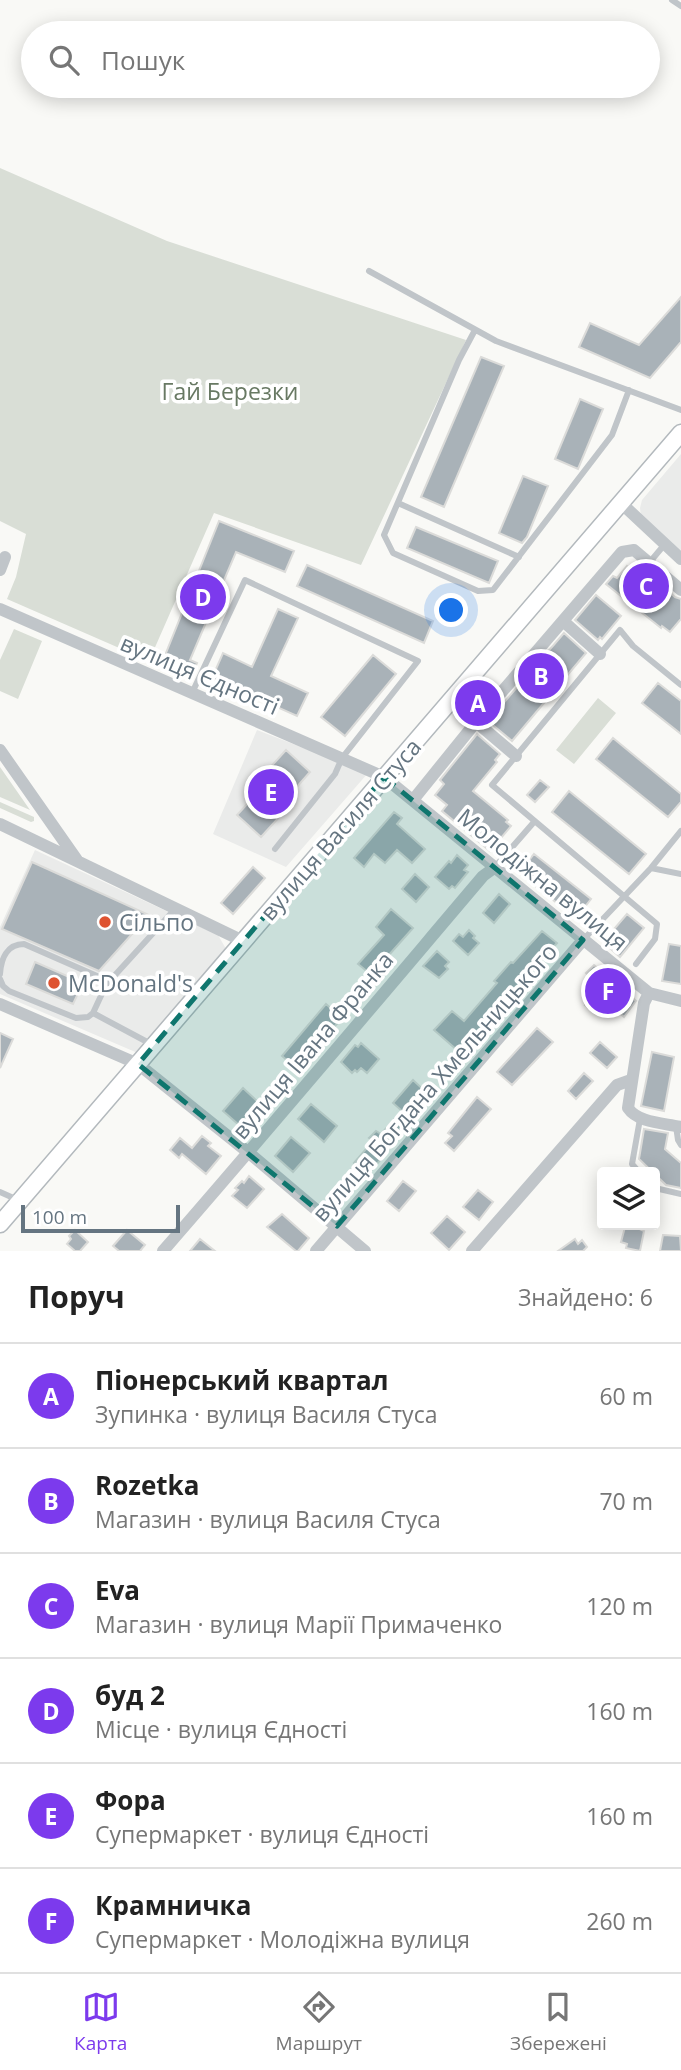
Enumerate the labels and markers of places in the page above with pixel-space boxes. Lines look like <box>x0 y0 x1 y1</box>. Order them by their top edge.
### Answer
pin: C <box>623 560 669 612</box>
pin: D <box>180 571 226 623</box>
pin: B <box>518 650 564 702</box>
pin: A <box>455 677 501 729</box>
pin: E <box>248 766 294 818</box>
place label: Сільпо <box>119 906 194 938</box>
marker: Сільпо <box>97 914 113 930</box>
pin: F <box>585 965 631 1017</box>
place label: McDonald's <box>68 967 193 999</box>
marker: McDonald's <box>46 975 62 991</box>

